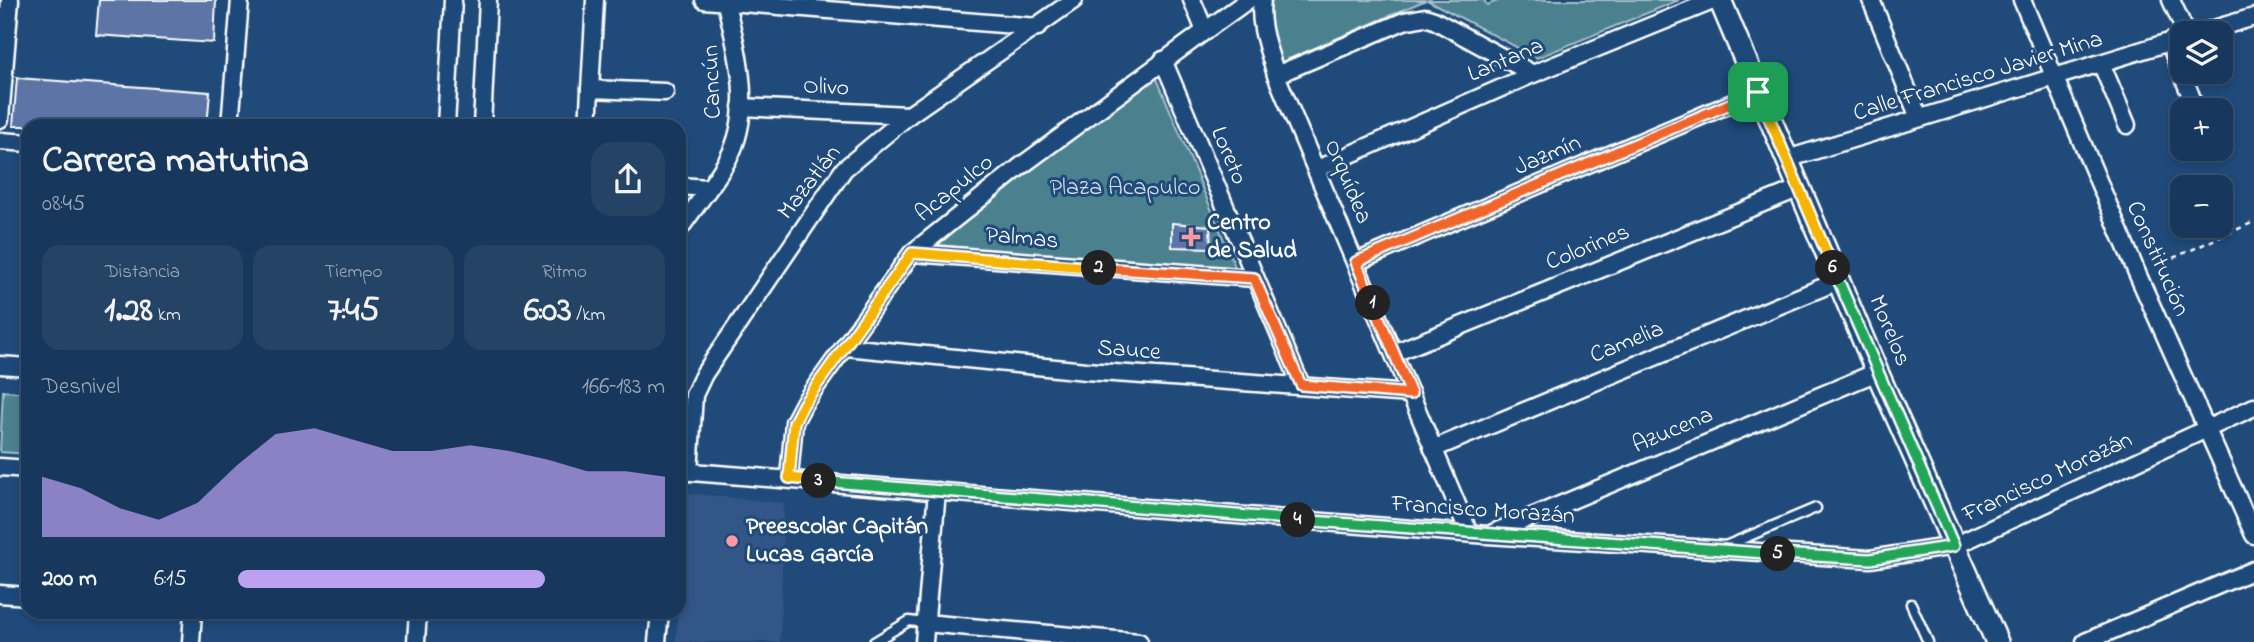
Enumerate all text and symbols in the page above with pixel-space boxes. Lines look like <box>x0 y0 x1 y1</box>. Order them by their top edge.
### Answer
map controls <box>2170 21 2233 238</box>
button: layers <box>2170 21 2233 84</box>
street label: Calle Francisco Javier Mina <box>1849 22 2107 132</box>
street label: Lantana <box>1463 29 1549 93</box>
street label: Cancún <box>694 44 732 120</box>
pin <box>1728 62 1788 122</box>
street label: Olivo <box>802 69 850 107</box>
icon: arrive <box>1739 73 1777 111</box>
button: + <box>2170 98 2233 161</box>
street label: Loreto <box>1200 121 1256 191</box>
street label: Jazmín <box>1509 126 1587 186</box>
text: Carrera matutina <box>42 134 309 190</box>
street label: Orquídea <box>1314 134 1380 230</box>
street label: Mazatlán <box>770 138 850 228</box>
button: share <box>591 142 665 216</box>
street label: Acapulco <box>908 146 1002 232</box>
park label: Plaza Acapulco <box>1050 171 1200 206</box>
button: − <box>2170 175 2233 238</box>
text: 08:45 <box>42 188 85 221</box>
street label: Constitución <box>2116 196 2198 322</box>
place label: Centro de Salud <box>1207 206 1297 269</box>
street label: Colorines <box>1541 215 1635 281</box>
street label: Palmas <box>984 218 1060 260</box>
marker: Centro de Salud <box>1181 227 1201 247</box>
pin: 2 <box>1082 250 1116 286</box>
pin: 6 <box>1815 250 1850 286</box>
text: 2 <box>1094 254 1103 281</box>
text: 6 <box>1828 254 1837 281</box>
text: Distancia <box>105 259 180 286</box>
text: Tiempo <box>325 259 382 286</box>
text: Ritmo <box>542 259 587 286</box>
text: 1.28 <box>104 286 153 337</box>
text: 7:45 <box>328 286 379 337</box>
text: 6:03 <box>524 286 572 337</box>
pin: 1 <box>1356 286 1390 320</box>
text: 1 <box>1369 289 1376 316</box>
street label: Morelos <box>1858 290 1920 372</box>
text: km <box>153 302 181 329</box>
text: /km <box>572 302 605 329</box>
street label: Camelia <box>1585 312 1669 374</box>
street label: Sauce <box>1096 331 1162 371</box>
text: Desnivel <box>42 371 120 404</box>
text: 166–183 m <box>582 371 665 404</box>
street label: Azucena <box>1627 398 1719 464</box>
street label: Francisco Morazán <box>1956 423 2139 533</box>
pin: 3 <box>802 463 836 498</box>
text: 3 <box>815 467 822 494</box>
street label: Francisco Morazán <box>1389 487 1576 535</box>
pin: 4 <box>1280 503 1316 538</box>
text: 4 <box>1294 506 1301 533</box>
place label: Preescolar Capitán Lucas García <box>746 510 928 573</box>
marker: Preescolar Capitán Lucas García <box>724 533 740 549</box>
pin: 5 <box>1760 536 1796 572</box>
text: 5 <box>1772 540 1783 567</box>
text: 200 m <box>42 563 97 596</box>
text: 6:15 <box>154 563 187 596</box>

